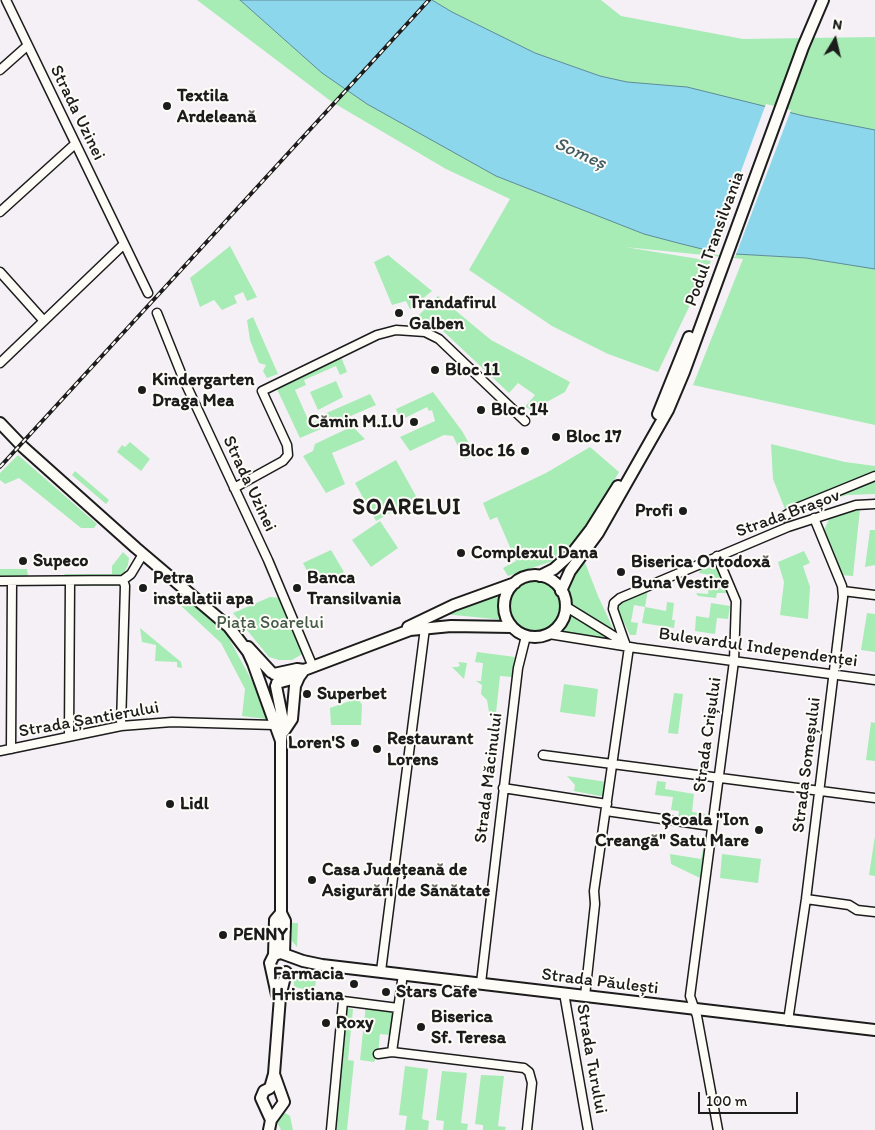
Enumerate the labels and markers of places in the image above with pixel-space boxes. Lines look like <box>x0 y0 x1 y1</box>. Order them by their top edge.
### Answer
place label: Textila Ardeleană <box>177 85 256 128</box>
marker: Textila Ardeleană <box>161 100 173 112</box>
place label: Trandafirul Galben <box>409 292 496 334</box>
marker: Trandafirul Galben <box>393 307 405 319</box>
place label: Bloc 11 <box>445 359 500 381</box>
marker: Bloc 11 <box>429 364 441 376</box>
place label: Kindergarten Draga Mea <box>152 369 254 412</box>
marker: Kindergarten Draga Mea <box>136 384 148 396</box>
place label: Bloc 14 <box>491 399 548 421</box>
marker: Bloc 14 <box>475 404 487 416</box>
place label: Cămin M.I.U <box>308 411 404 433</box>
marker: Cămin M.I.U <box>408 416 420 428</box>
place label: Bloc 17 <box>566 426 621 448</box>
marker: Bloc 17 <box>550 431 562 443</box>
place label: Bloc 16 <box>459 440 515 462</box>
marker: Bloc 16 <box>519 445 531 457</box>
place label: Profi <box>635 500 673 522</box>
marker: Profi <box>677 505 689 517</box>
place label: Complexul Dana <box>471 542 598 564</box>
marker: Complexul Dana <box>455 547 467 559</box>
place label: Supeco <box>33 550 88 572</box>
place label: Biserica Ortodoxă Buna Vestire <box>631 551 770 594</box>
marker: Supeco <box>17 555 29 567</box>
marker: Biserica Ortodoxă Buna Vestire <box>615 566 627 578</box>
place label: Petra instalatii apa <box>153 567 254 610</box>
place label: Banca Transilvania <box>307 567 401 610</box>
marker: Petra instalatii apa <box>137 582 149 594</box>
marker: Banca Transilvania <box>291 582 303 594</box>
place label: Superbet <box>317 683 387 705</box>
marker: Superbet <box>301 688 313 700</box>
place label: Restaurant Lorens <box>387 728 473 771</box>
place label: Loren'S <box>288 732 345 754</box>
marker: Loren'S <box>349 737 361 749</box>
marker: Restaurant Lorens <box>371 743 383 755</box>
place label: Lidl <box>180 793 209 815</box>
marker: Lidl <box>164 798 176 810</box>
place label: Școala "Ion Creangă" Satu Mare <box>595 809 749 852</box>
marker: Școala "Ion Creangă" Satu Mare <box>753 824 765 836</box>
place label: Casa Județeană de Asigurări de Sănătate <box>322 859 490 902</box>
marker: Casa Județeană de Asigurări de Sănătate <box>306 874 318 886</box>
place label: PENNY <box>233 924 288 946</box>
marker: PENNY <box>217 929 229 941</box>
place label: Farmacia Hristiana <box>272 963 344 1006</box>
marker: Farmacia Hristiana <box>348 978 360 990</box>
place label: Stars Cafe <box>396 981 477 1003</box>
marker: Stars Cafe <box>380 986 392 998</box>
place label: Biserica Sf. Teresa <box>431 1006 506 1048</box>
place label: Roxy <box>336 1012 373 1034</box>
marker: Roxy <box>320 1017 332 1029</box>
marker: Biserica Sf. Teresa <box>415 1021 427 1033</box>

